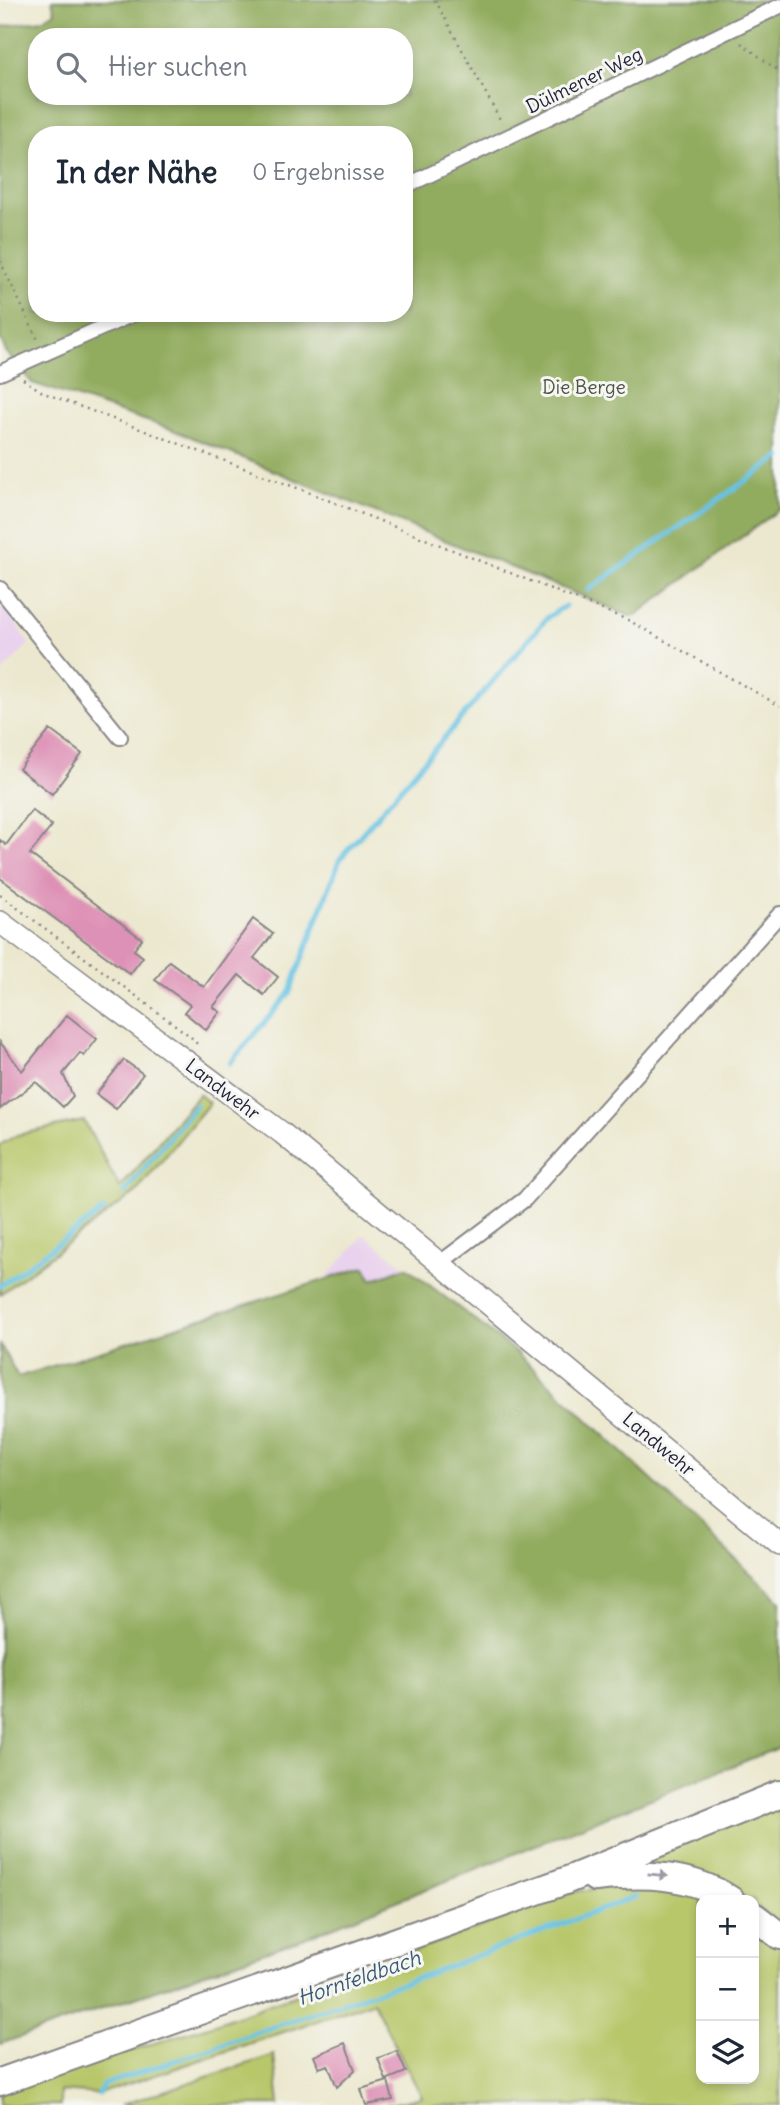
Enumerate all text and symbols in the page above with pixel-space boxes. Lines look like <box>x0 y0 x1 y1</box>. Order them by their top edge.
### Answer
search box <box>28 28 413 105</box>
street label: Dülmener Weg <box>522 41 646 119</box>
icon: search <box>52 48 90 86</box>
text: Hier suchen <box>108 50 248 83</box>
text: In der Nähe <box>56 153 218 191</box>
text: 0 Ergebnisse <box>252 157 385 186</box>
park label: Die Berge <box>542 375 626 399</box>
street label: Landwehr <box>181 1053 265 1125</box>
street label: Landwehr <box>618 1407 700 1481</box>
one-way arrow <box>647 1870 669 1881</box>
map controls <box>696 1895 759 2084</box>
button: + <box>696 1895 759 1958</box>
water label: Hornfeldbach <box>294 1944 425 2011</box>
button: − <box>696 1958 759 2021</box>
button: layers <box>696 2021 759 2084</box>

